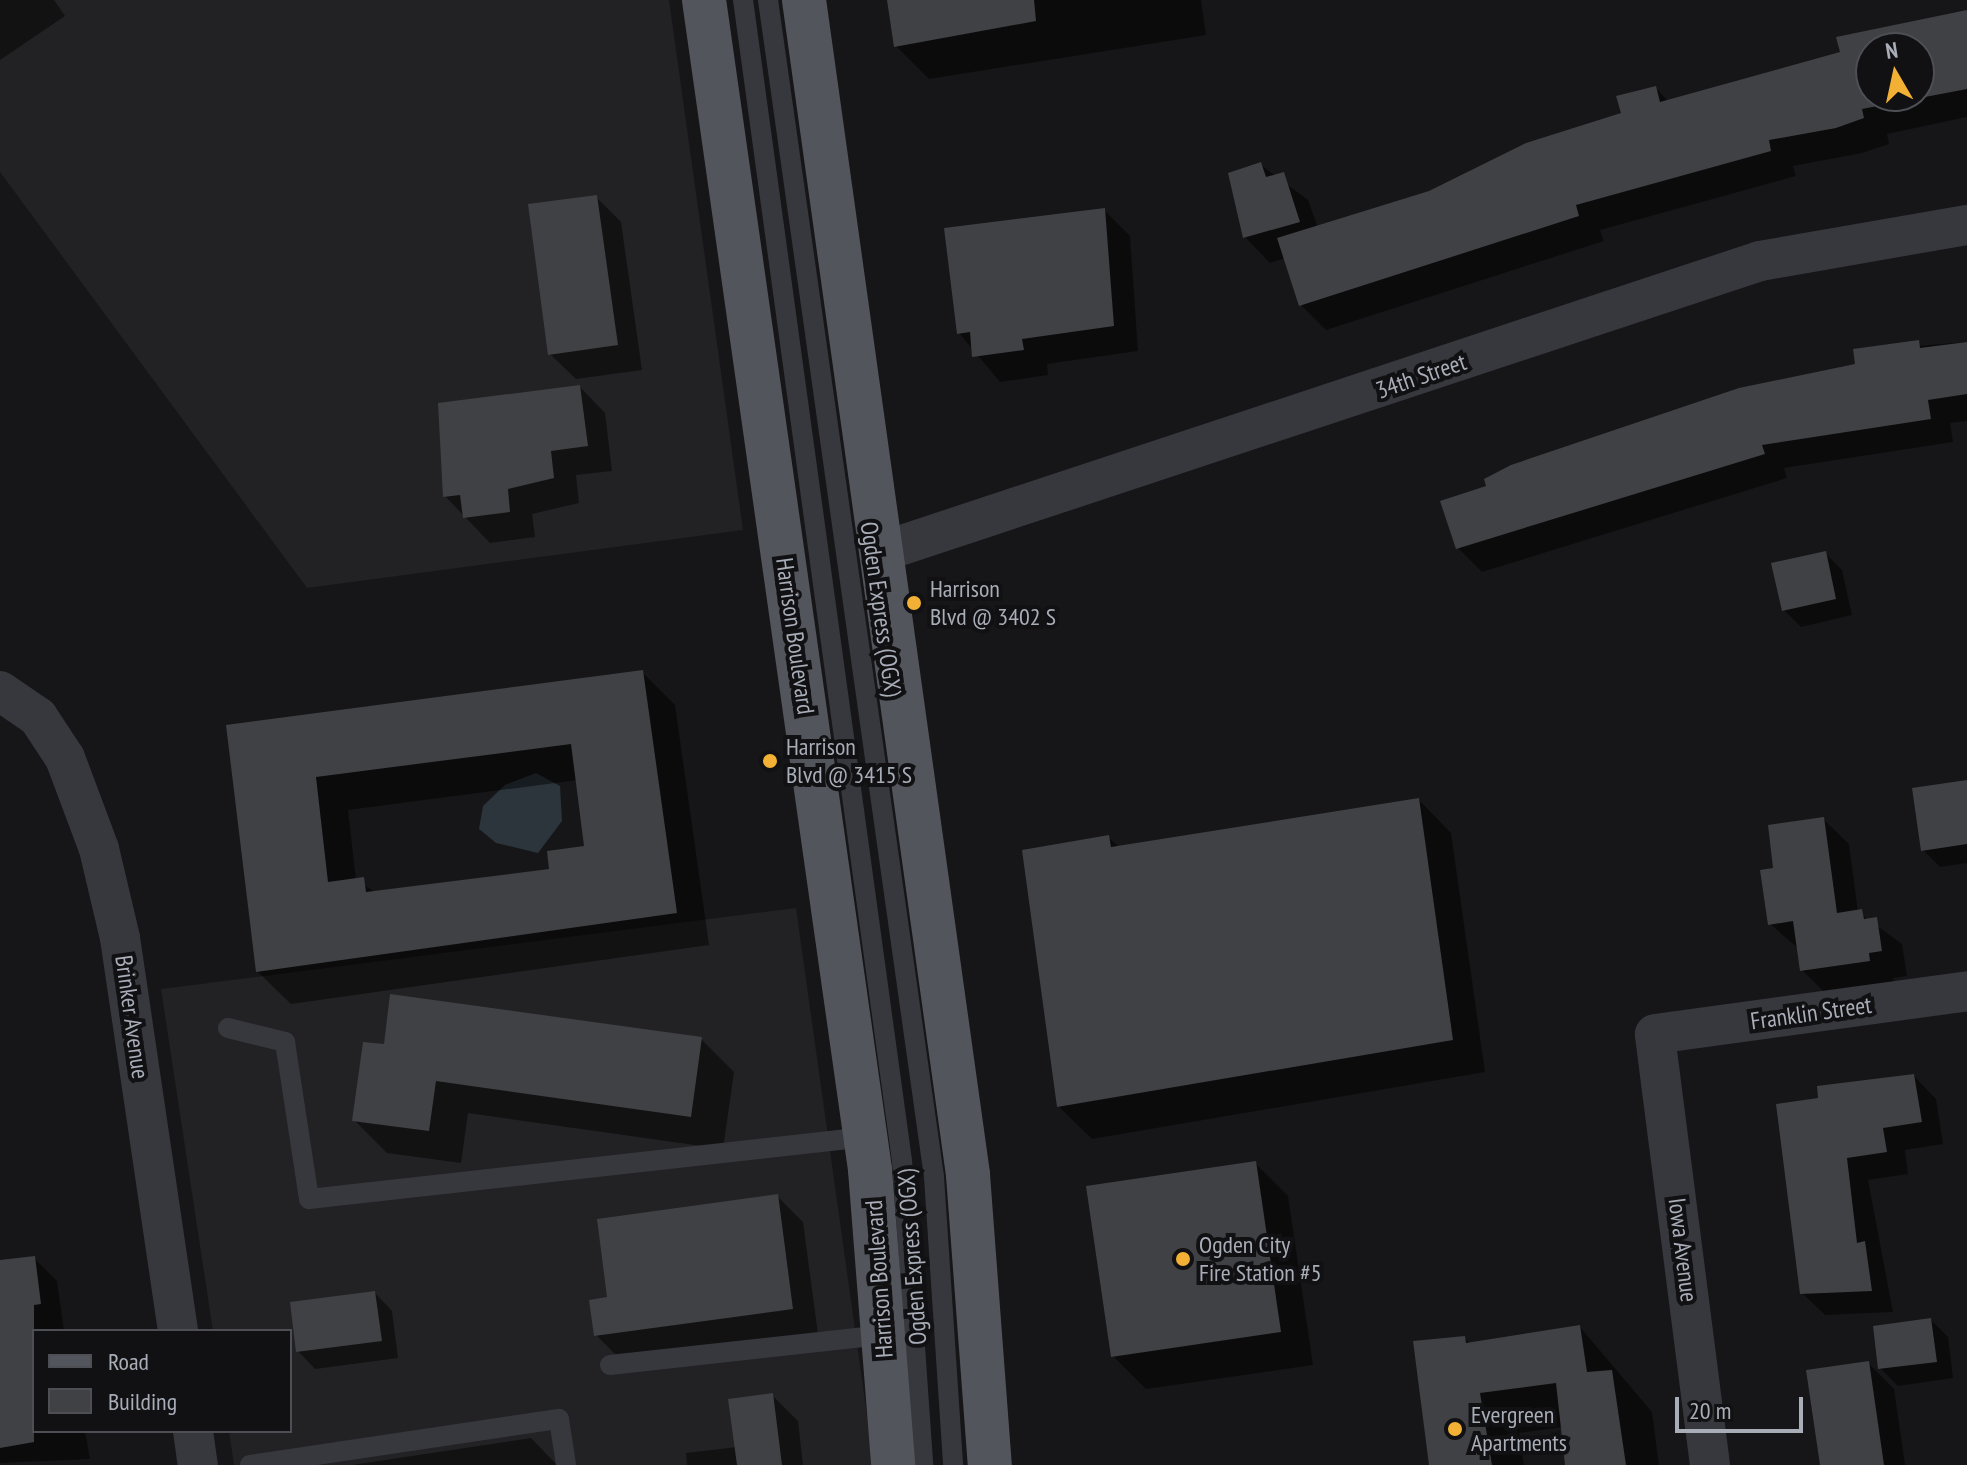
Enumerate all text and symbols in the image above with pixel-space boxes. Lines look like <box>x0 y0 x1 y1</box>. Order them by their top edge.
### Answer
north arrow <box>1855 32 1935 112</box>
text: N <box>1883 36 1900 65</box>
street label: 34th Street <box>1372 347 1470 405</box>
street label: Ogden Express (OGX) <box>854 520 908 698</box>
street label: Harrison Boulevard <box>770 556 820 716</box>
place label: Harrison Blvd @ 3402 S <box>930 575 1056 631</box>
marker: Harrison Blvd @ 3402 S <box>905 594 923 612</box>
place label: Harrison Blvd @ 3415 S <box>786 733 912 789</box>
marker: Harrison Blvd @ 3415 S <box>761 752 779 770</box>
street label: Brinker Avenue <box>109 953 155 1081</box>
street label: Franklin Street <box>1749 990 1873 1036</box>
street label: Ogden Express (OGX) <box>891 1168 933 1346</box>
street label: Iowa Avenue <box>1662 1196 1704 1304</box>
street label: Harrison Boulevard <box>859 1199 899 1359</box>
place label: Ogden City Fire Station #5 <box>1199 1231 1322 1287</box>
marker: Ogden City Fire Station #5 <box>1174 1250 1192 1268</box>
legend <box>32 1329 292 1433</box>
text: Road <box>108 1346 149 1377</box>
scale bar <box>1679 1381 1807 1431</box>
text: Building <box>108 1386 177 1417</box>
text: 20 m <box>1689 1395 1731 1426</box>
place label: Evergreen Apartments <box>1471 1401 1567 1457</box>
marker: Evergreen Apartments <box>1446 1420 1464 1438</box>

